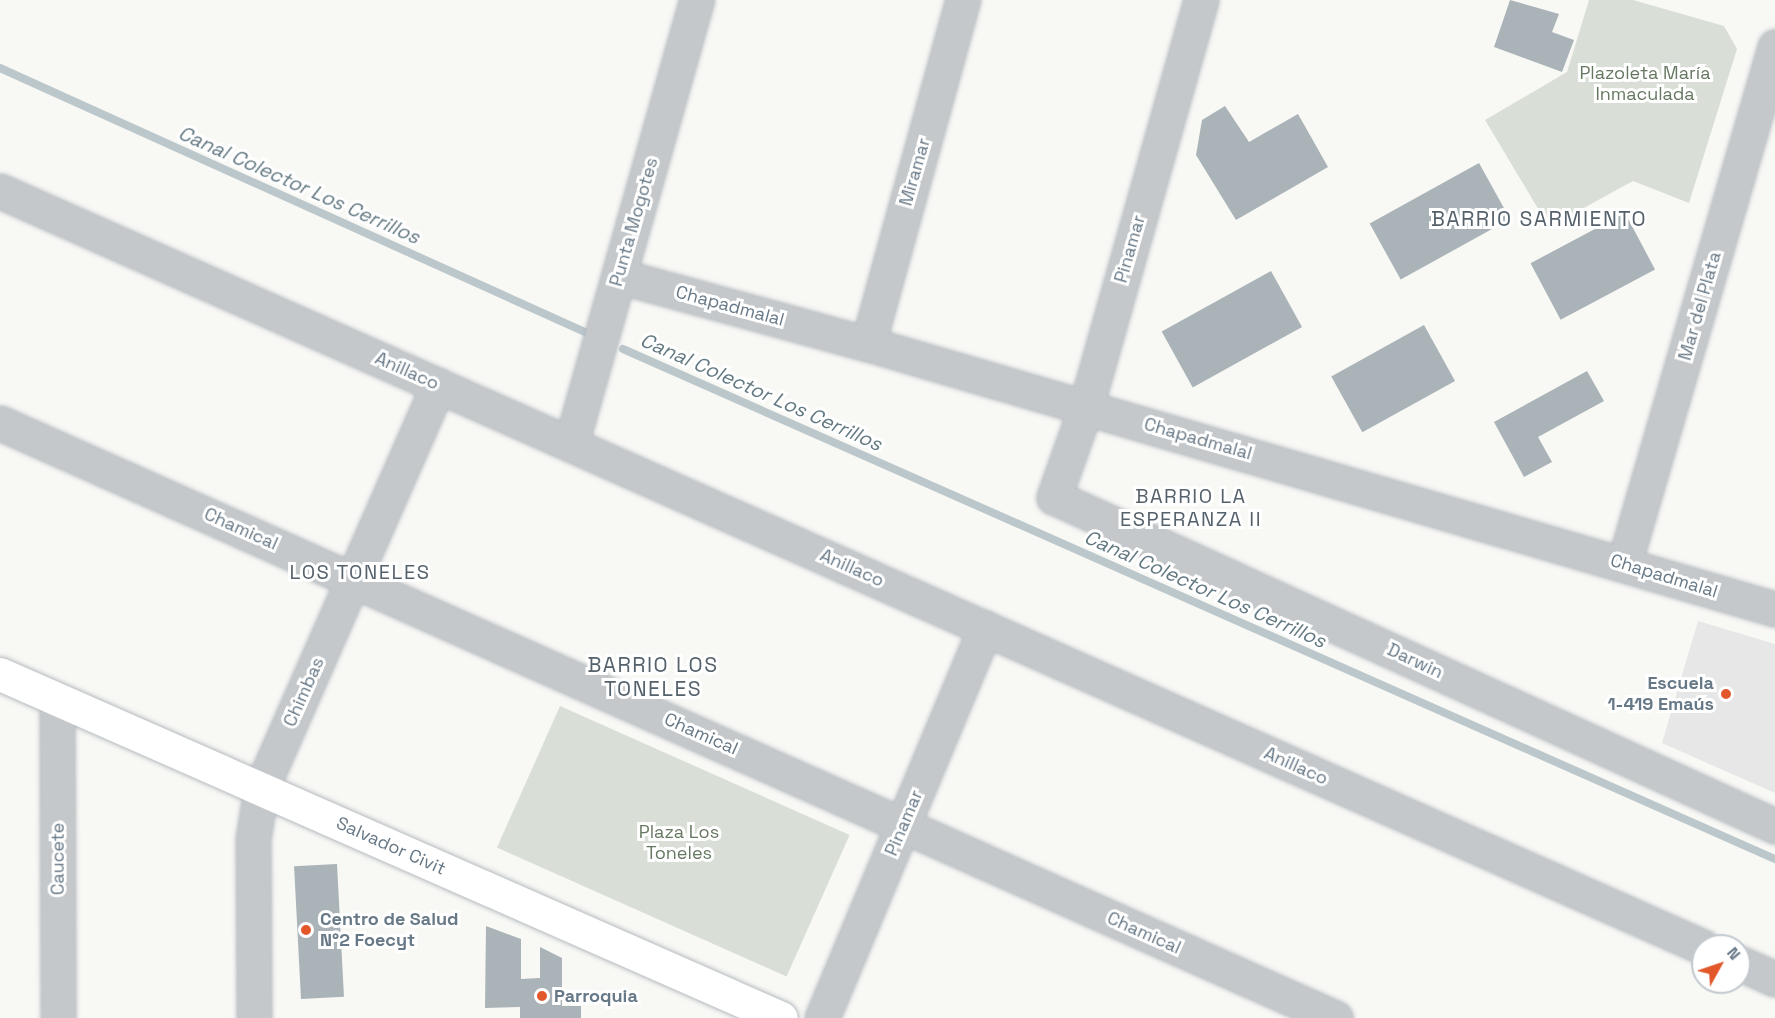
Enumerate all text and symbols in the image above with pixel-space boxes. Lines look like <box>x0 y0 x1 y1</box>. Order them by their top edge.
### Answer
park label: Plazoleta María Inmaculada <box>1579 63 1711 106</box>
water label: Canal Colector Los Cerrillos <box>175 121 423 249</box>
street label: Miramar <box>895 136 935 208</box>
street label: Punta Mogotes <box>605 155 663 289</box>
district label: BARRIO SARMIENTO <box>1431 206 1647 232</box>
street label: Pinamar <box>1110 213 1150 285</box>
street label: Mar del Plata <box>1674 249 1726 363</box>
street label: Chapadmalal <box>673 281 787 331</box>
water label: Canal Colector Los Cerrillos <box>637 328 885 456</box>
street label: Anillaco <box>372 347 442 395</box>
street label: Chapadmalal <box>1142 413 1254 465</box>
district label: BARRIO LA ESPERANZA II <box>1120 484 1262 531</box>
street label: Chamical <box>201 503 281 555</box>
water label: Canal Colector Los Cerrillos <box>1081 525 1329 653</box>
street label: Anillaco <box>817 544 887 592</box>
street label: Chapadmalal <box>1608 549 1720 603</box>
district label: LOS TONELES <box>289 560 431 584</box>
street label: Darwin <box>1384 639 1446 683</box>
district label: BARRIO LOS TONELES <box>587 652 719 702</box>
street label: Chimbas <box>279 654 329 730</box>
place label: Escuela 1-419 Emaús <box>1607 673 1714 716</box>
marker: Escuela 1-419 Emaús <box>1719 687 1733 701</box>
street label: Chamical <box>661 708 741 760</box>
street label: Anillaco <box>1261 742 1331 790</box>
street label: Pinamar <box>881 787 927 859</box>
street label: Salvador Civit <box>333 812 449 880</box>
park label: Plaza Los Toneles <box>639 822 719 864</box>
street label: Caucete <box>47 823 69 895</box>
street label: Chamical <box>1104 907 1184 959</box>
place label: Centro de Salud N°2 Foecyt <box>320 909 459 952</box>
marker: Centro de Salud N°2 Foecyt <box>297 921 315 939</box>
north arrow <box>1691 934 1751 994</box>
text: N <box>1722 943 1745 964</box>
place label: Parroquia <box>554 985 638 1007</box>
marker: Parroquia <box>535 989 549 1003</box>

